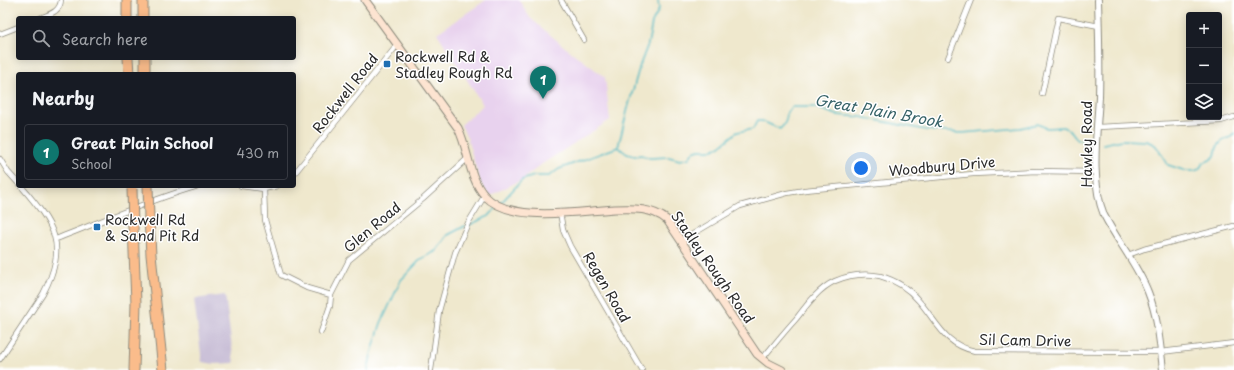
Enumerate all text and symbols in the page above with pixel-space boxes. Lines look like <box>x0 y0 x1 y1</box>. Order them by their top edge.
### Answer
map controls <box>1186 12 1222 120</box>
button: + <box>1186 12 1222 48</box>
search box <box>16 16 296 60</box>
icon: search <box>30 27 52 49</box>
text: Search here <box>62 27 148 50</box>
place label: Rockwell Rd & Stadley Rough Rd <box>395 46 513 83</box>
button: − <box>1186 48 1222 84</box>
street label: Rockwell Road <box>307 49 383 137</box>
marker: Rockwell Rd & Stadley Rough Rd <box>382 59 392 69</box>
pin: 1 <box>530 66 556 99</box>
button: layers <box>1186 84 1222 120</box>
text: Nearby <box>32 85 94 111</box>
water label: Great Plain Brook <box>813 87 946 133</box>
street label: Hawley Road <box>1076 100 1097 188</box>
text: Great Plain School <box>71 131 213 154</box>
text: 1 <box>43 143 49 162</box>
text: 430 m <box>237 143 279 162</box>
street label: Woodbury Drive <box>888 151 996 181</box>
text: School <box>71 154 112 173</box>
your location <box>851 158 871 178</box>
street label: Glen Road <box>339 197 405 257</box>
street label: Stadley Rough Road <box>666 206 760 328</box>
place label: Rockwell Rd & Sand Pit Rd <box>105 209 199 246</box>
marker: Rockwell Rd & Sand Pit Rd <box>92 222 102 232</box>
street label: Regen Road <box>578 248 636 326</box>
street label: Sil Cam Drive <box>979 329 1071 351</box>

